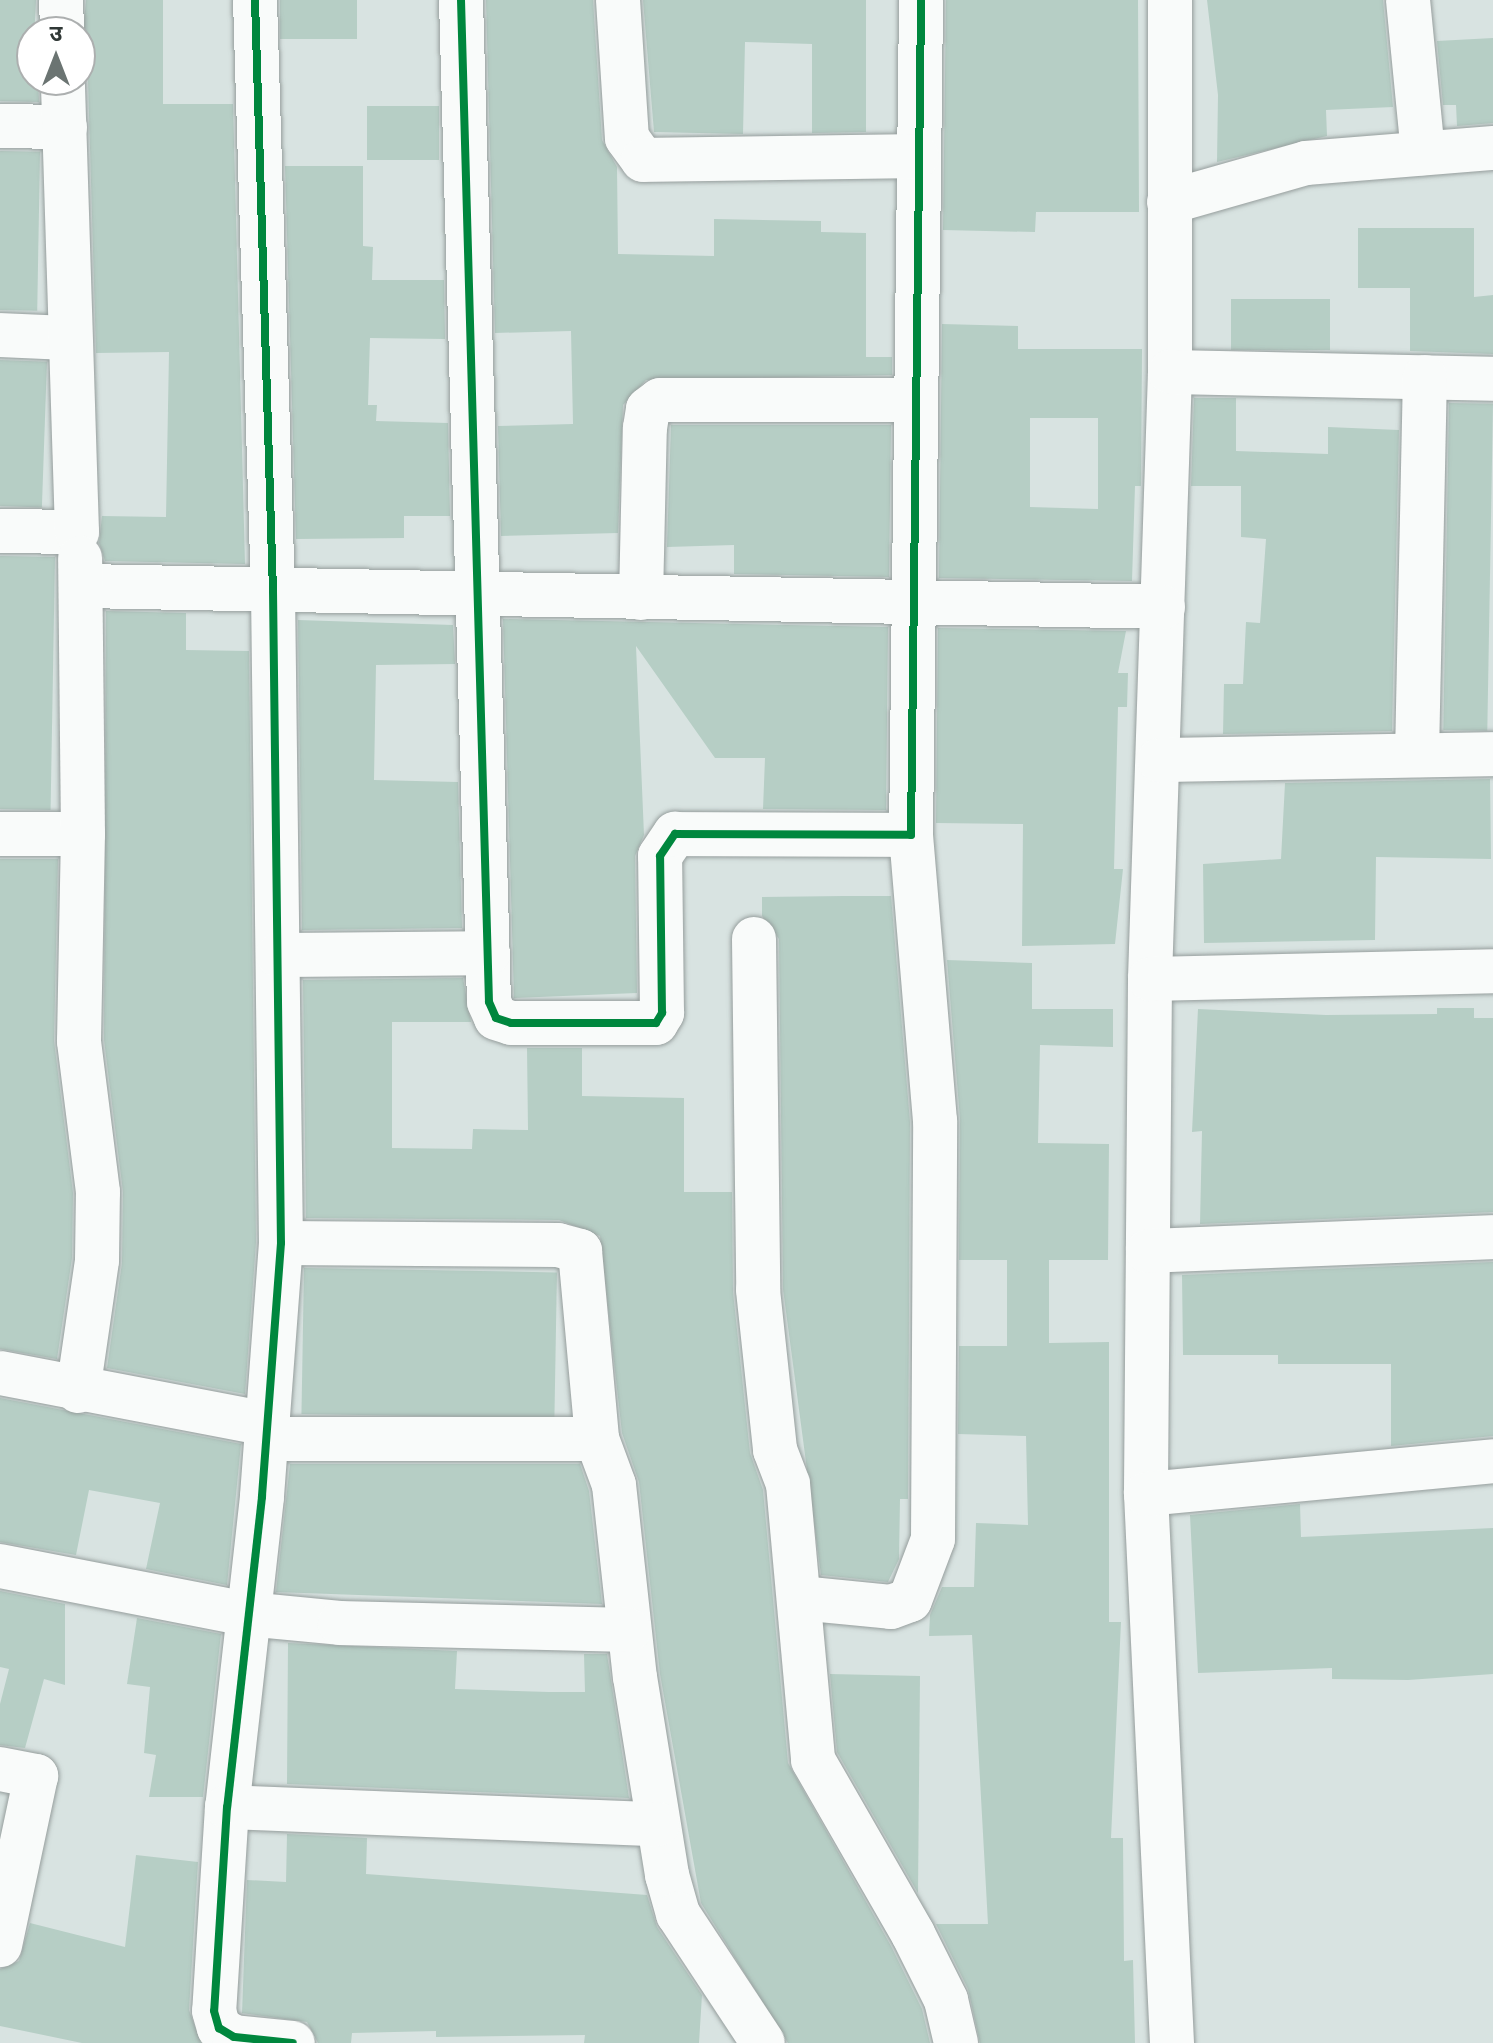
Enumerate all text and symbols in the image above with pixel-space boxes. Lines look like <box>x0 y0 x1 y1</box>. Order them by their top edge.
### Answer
north arrow <box>16 16 96 96</box>
text: उ <box>50 20 62 47</box>

